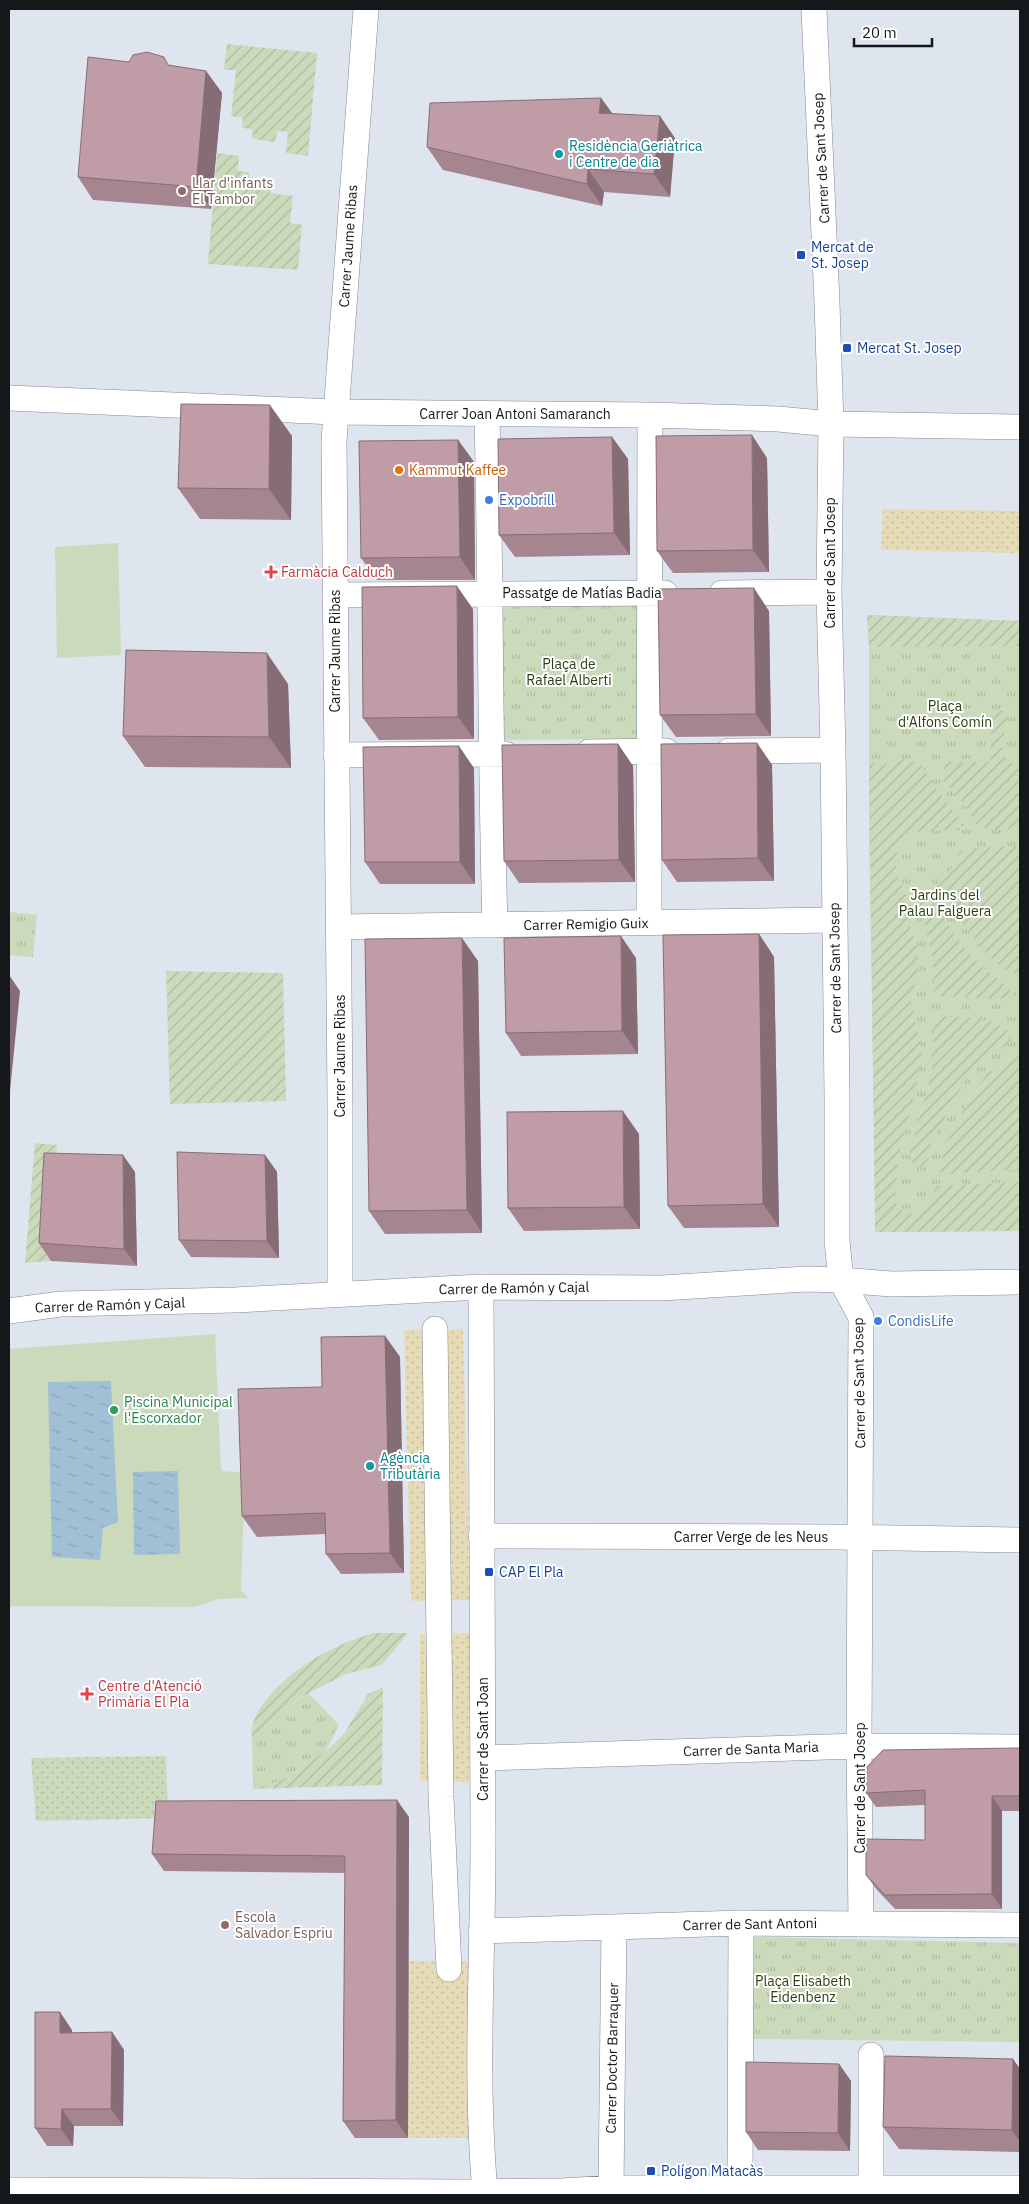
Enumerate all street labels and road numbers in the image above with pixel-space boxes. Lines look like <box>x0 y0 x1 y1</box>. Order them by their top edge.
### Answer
street label: Carrer de Sant Josep <box>809 92 833 224</box>
street label: Carrer Jaume Ribas <box>335 184 361 308</box>
street label: Carrer Joan Antoni Samaranch <box>419 405 611 423</box>
street label: Carrer de Sant Josep <box>821 498 839 629</box>
street label: Passatge de Matías Badia <box>502 584 662 602</box>
street label: Carrer Jaume Ribas <box>326 589 344 713</box>
street label: Carrer de Sant Josep <box>825 902 845 1034</box>
street label: Carrer Remigio Guix <box>523 914 649 934</box>
street label: Carrer Jaume Ribas <box>331 994 349 1118</box>
street label: Carrer de Ramón y Cajal <box>439 1278 590 1298</box>
street label: Carrer de Ramón y Cajal <box>34 1293 186 1317</box>
street label: Carrer de Sant Josep <box>849 1317 869 1449</box>
street label: Carrer Verge de les Neus <box>674 1528 828 1546</box>
street label: Carrer de Sant Joan <box>474 1677 492 1801</box>
street label: Carrer de Sant Josep <box>851 1723 869 1854</box>
street label: Carrer de Santa Maria <box>683 1738 820 1760</box>
street label: Carrer de Sant Antoni <box>683 1914 817 1934</box>
street label: Carrer Doctor Barraquer <box>602 1982 622 2134</box>

